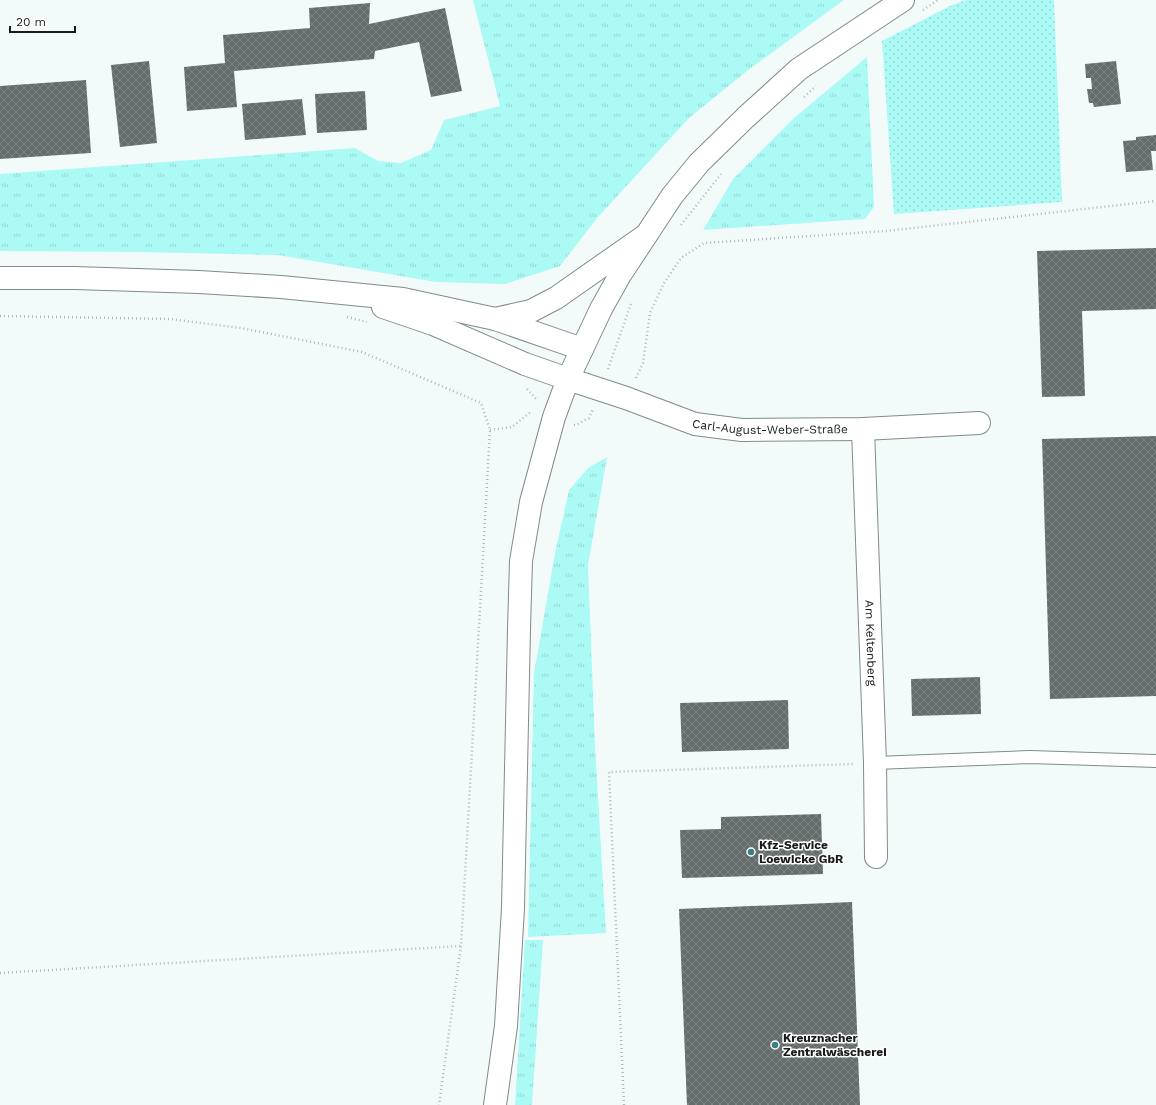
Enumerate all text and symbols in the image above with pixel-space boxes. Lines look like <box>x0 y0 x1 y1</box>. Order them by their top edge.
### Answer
scale bar <box>10 8 75 34</box>
text: 20 m <box>16 15 46 29</box>
street label: Carl-August-Weber-Straße <box>691 417 848 437</box>
street label: Am Keltenberg <box>862 600 879 687</box>
place label: Kfz-Service Loewicke GbR <box>759 838 844 866</box>
marker: Kfz-Service Loewicke GbR <box>746 847 756 857</box>
place label: Kreuznacher Zentralwäscherei <box>783 1031 887 1059</box>
marker: Kreuznacher Zentralwäscherei <box>770 1040 780 1050</box>

